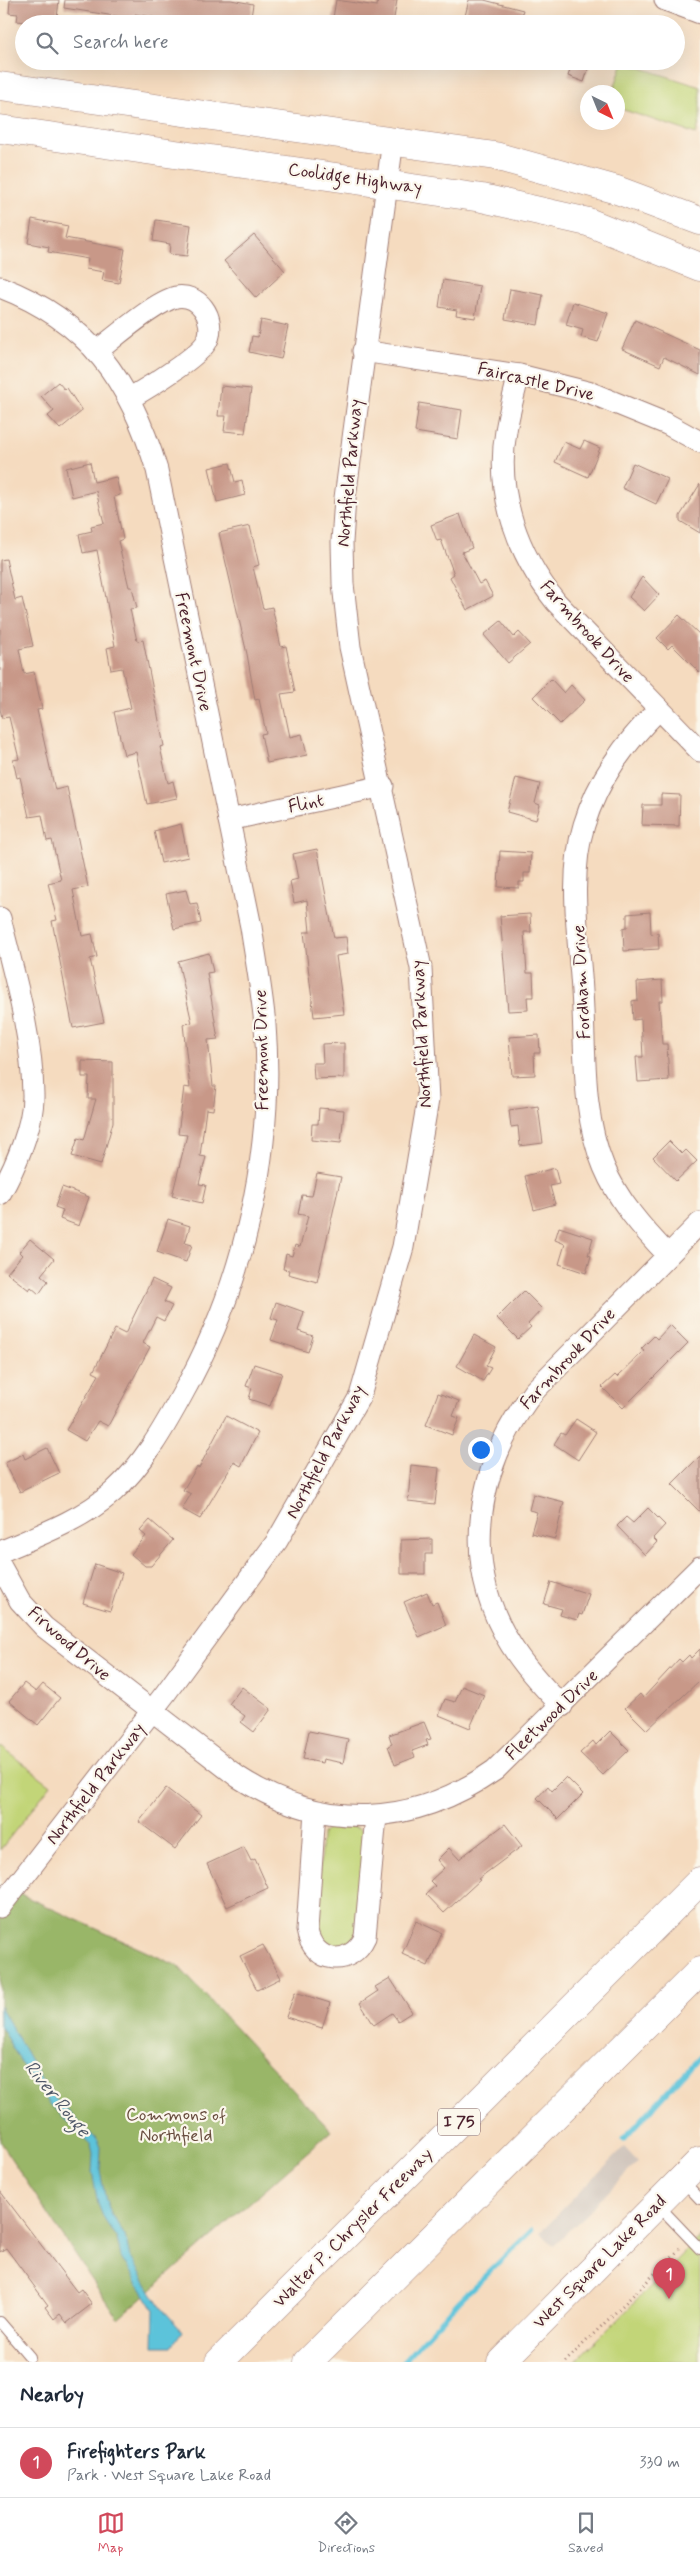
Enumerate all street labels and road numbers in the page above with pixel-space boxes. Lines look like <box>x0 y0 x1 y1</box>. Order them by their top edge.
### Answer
street label: Coolidge Highway <box>286 158 423 202</box>
street label: Faircastle Drive <box>475 357 597 407</box>
street label: Northfield Parkway <box>332 398 368 548</box>
street label: Farmbrook Drive <box>534 575 640 689</box>
street label: Freemont Drive <box>169 590 217 714</box>
street label: Flint <box>286 788 326 819</box>
street label: Fordham Drive <box>567 924 597 1040</box>
street label: Northfield Parkway <box>406 959 438 1109</box>
street label: Freemont Drive <box>249 989 275 1111</box>
street label: Farmbrook Drive <box>515 1303 621 1415</box>
street label: Northfield Parkway <box>281 1381 371 1523</box>
street label: Firwood Drive <box>22 1601 116 1687</box>
street label: Fleetwood Drive <box>500 1664 604 1766</box>
street label: Northfield Parkway <box>41 1718 151 1850</box>
road number: I 75 <box>438 2108 480 2136</box>
street label: Walter P. Chrysler Freeway <box>268 2143 438 2313</box>
street label: West Square Lake Road <box>528 2190 672 2334</box>

